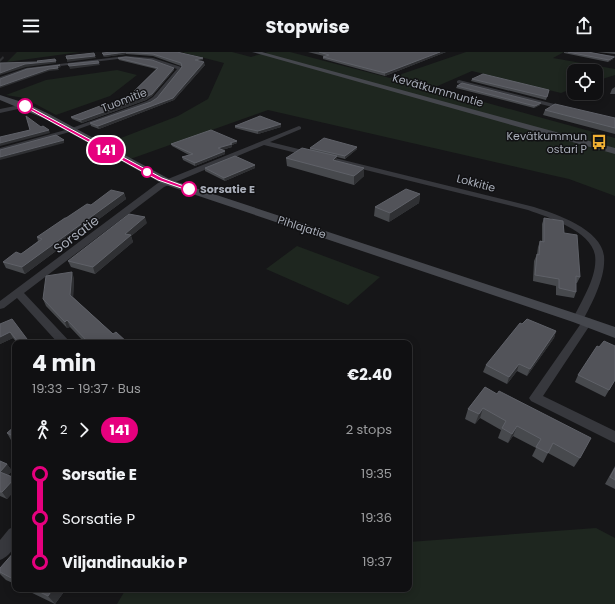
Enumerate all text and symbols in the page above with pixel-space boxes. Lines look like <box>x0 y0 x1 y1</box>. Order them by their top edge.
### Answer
text: Stopwise <box>265 14 350 39</box>
icon: menu <box>20 15 42 37</box>
icon: share <box>573 15 595 37</box>
map controls <box>567 64 603 100</box>
button: locate <box>567 64 603 100</box>
street label: Kevätkummuntie <box>391 69 486 111</box>
street label: Tuomitie <box>99 84 149 116</box>
unlabelled marker <box>17 98 33 114</box>
place label: Kevätkummun ostari P <box>507 128 587 157</box>
bus stop icon: Kevätkummun ostari P <box>590 133 608 151</box>
line badge: 141 <box>83 137 129 163</box>
text: 141 <box>96 140 116 160</box>
unlabelled marker <box>141 166 153 178</box>
street label: Lokkitie <box>455 170 497 196</box>
marker: Sorsatie E <box>181 181 197 197</box>
place label: Sorsatie E <box>200 181 255 197</box>
street label: Sorsatie <box>50 211 103 258</box>
street label: Pihlajatie <box>276 212 328 242</box>
text: 4 min <box>32 348 96 379</box>
text: €2.40 <box>347 364 392 385</box>
text: 19:33 – 19:37 · Bus <box>32 379 141 398</box>
icon: walk <box>32 419 54 441</box>
icon: forward <box>73 419 95 441</box>
text: 2 <box>60 420 67 439</box>
text: 141 <box>109 420 130 440</box>
text: 2 stops <box>346 420 392 439</box>
text: Sorsatie E <box>62 464 137 485</box>
text: 19:35 <box>361 464 392 483</box>
text: Sorsatie P <box>62 508 135 529</box>
text: 19:36 <box>361 508 392 527</box>
text: Viljandinaukio P <box>62 552 187 573</box>
text: 19:37 <box>362 552 392 571</box>

